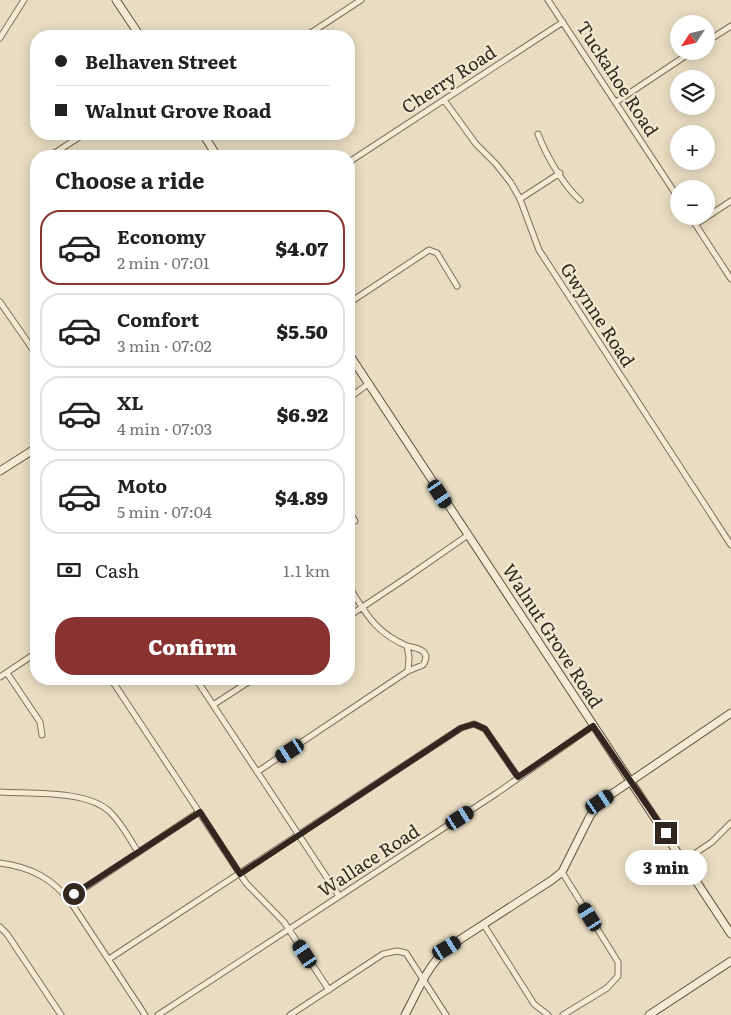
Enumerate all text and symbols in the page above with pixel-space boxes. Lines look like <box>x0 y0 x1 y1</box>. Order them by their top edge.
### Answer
street label: Tuckahoe Road <box>571 15 666 141</box>
north arrow <box>670 15 715 60</box>
map controls <box>670 15 715 225</box>
street label: Cherry Road <box>396 38 501 119</box>
text: Belhaven Street <box>85 47 237 75</box>
button: layers <box>670 70 715 115</box>
text: Walnut Grove Road <box>85 96 272 124</box>
button: + <box>670 125 715 170</box>
text: Choose a ride <box>55 163 204 196</box>
button: − <box>670 180 715 225</box>
text: Economy <box>117 222 206 250</box>
icon: car <box>57 225 102 270</box>
text: $4.07 <box>275 234 328 262</box>
text: 2 min · 07:01 <box>117 250 210 274</box>
street label: Gwynne Road <box>554 257 642 372</box>
text: Comfort <box>117 305 199 333</box>
icon: car <box>57 308 102 353</box>
text: $5.50 <box>277 317 328 345</box>
text: 3 min · 07:02 <box>117 333 212 357</box>
text: XL <box>117 388 144 416</box>
icon: car <box>57 391 102 436</box>
text: $6.92 <box>277 400 328 428</box>
text: 4 min · 07:03 <box>117 416 212 440</box>
text: Moto <box>117 471 167 499</box>
icon: car <box>57 474 102 519</box>
car <box>425 477 454 511</box>
text: $4.89 <box>275 483 328 511</box>
text: 5 min · 07:04 <box>117 499 212 523</box>
icon: cash <box>55 556 83 584</box>
text: Cash <box>95 556 139 584</box>
text: 1.1 km <box>283 558 330 582</box>
street label: Walnut Grove Road <box>496 558 610 713</box>
button: Confirm <box>55 617 330 675</box>
car <box>273 737 306 765</box>
car <box>583 787 616 817</box>
car <box>443 804 476 832</box>
street label: Wallace Road <box>312 817 424 903</box>
route end <box>655 822 677 844</box>
callout: 3 min <box>625 850 707 886</box>
text: 3 min <box>643 855 689 879</box>
route start <box>63 883 85 905</box>
car <box>575 900 604 934</box>
car <box>430 934 463 962</box>
car <box>290 937 319 971</box>

